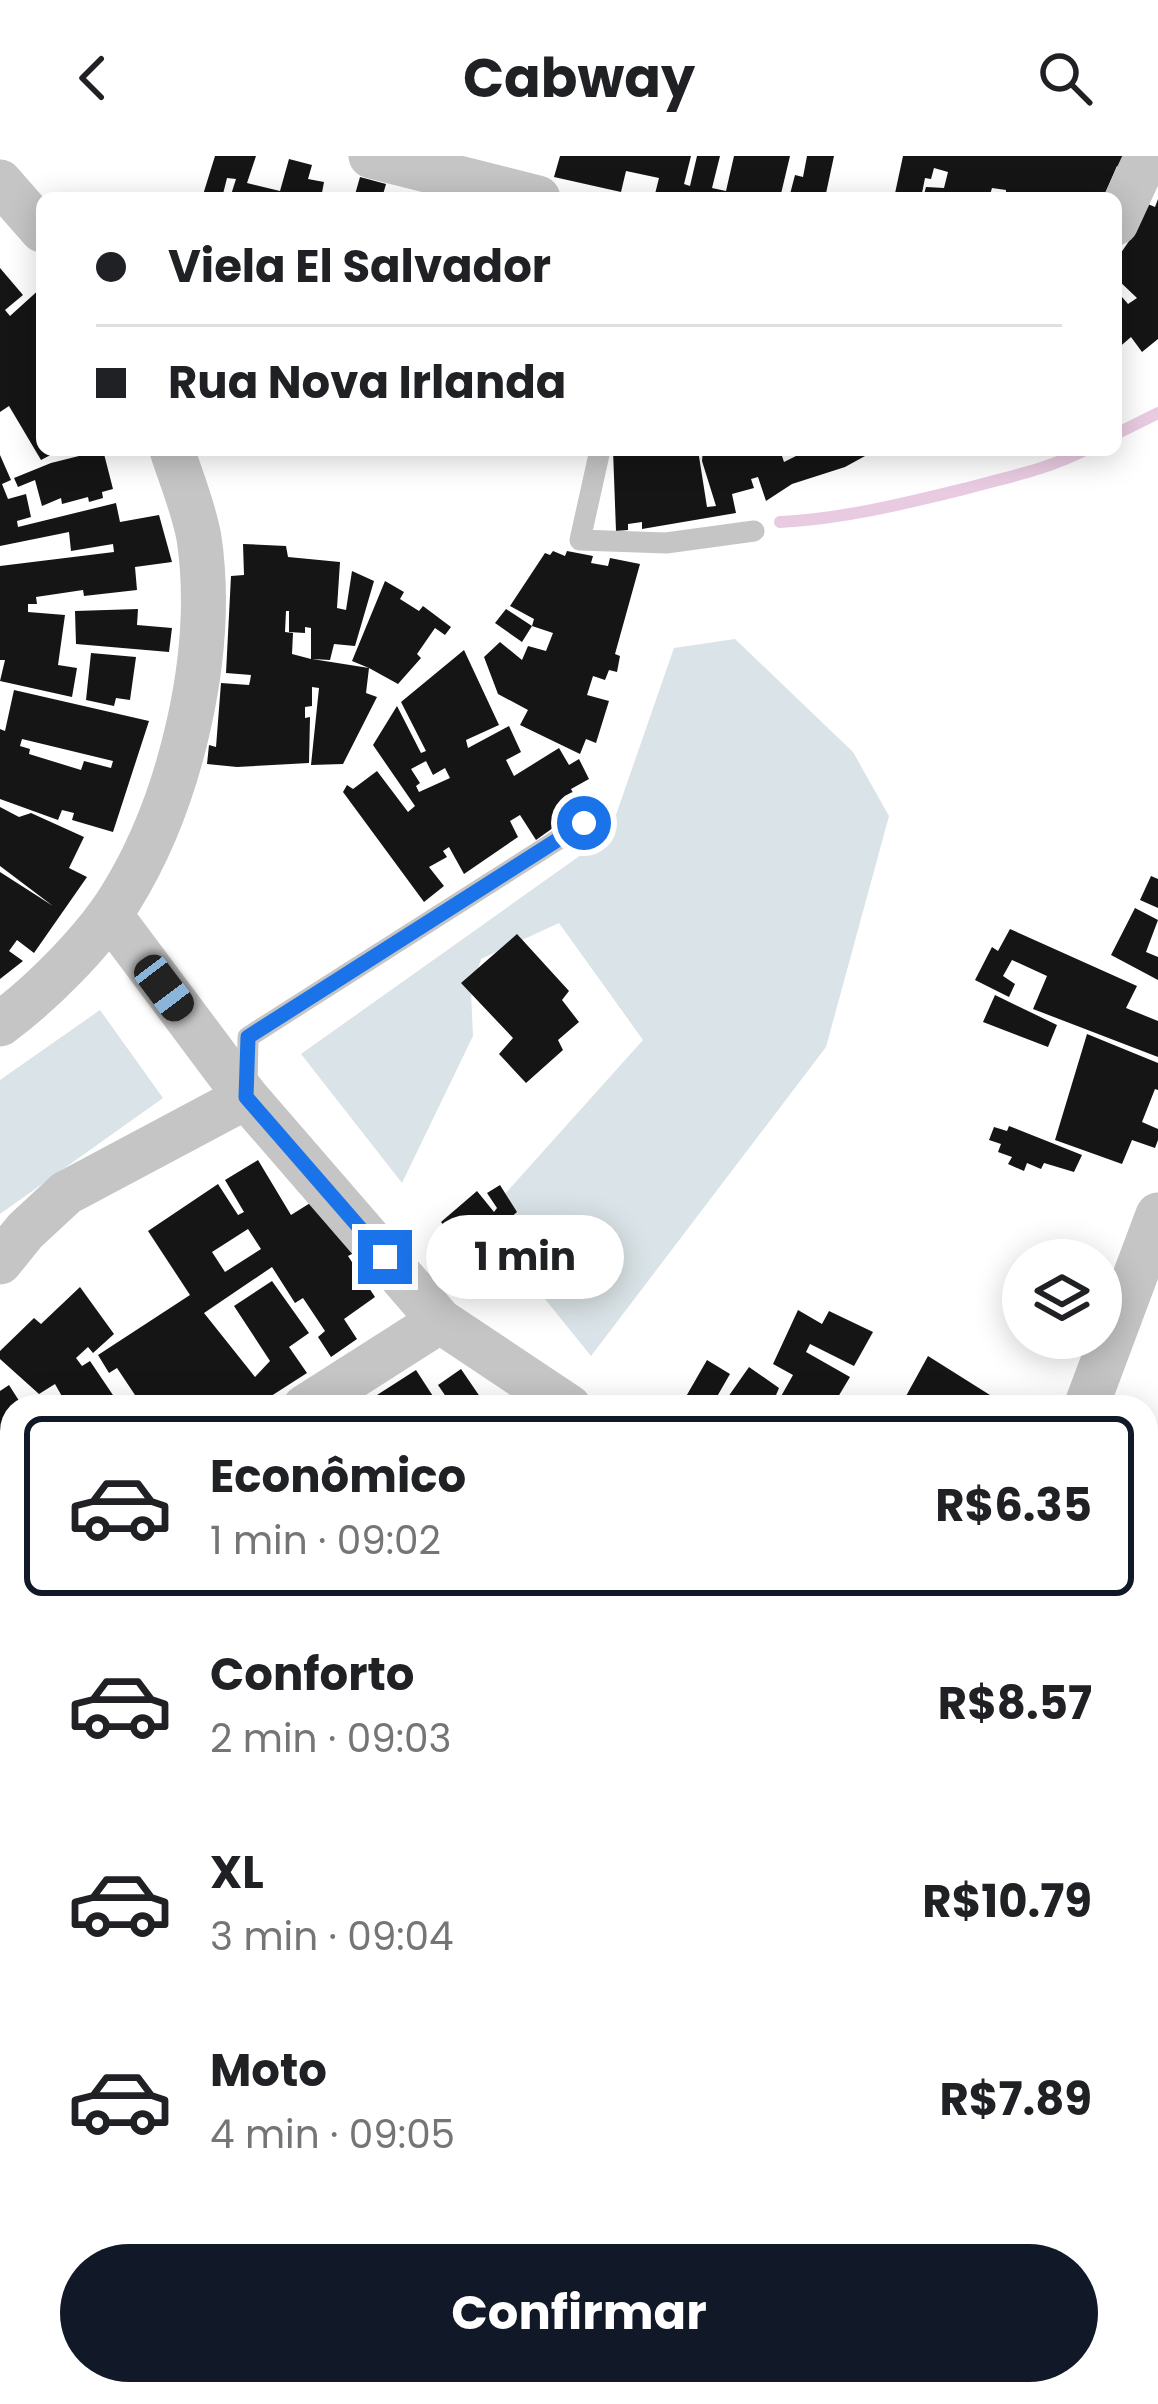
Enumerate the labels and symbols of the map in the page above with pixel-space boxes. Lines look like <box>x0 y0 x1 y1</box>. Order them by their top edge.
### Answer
route start <box>557 796 611 850</box>
car <box>128 948 200 1028</box>
callout: 1 min <box>427 1215 625 1299</box>
route end <box>358 1230 412 1284</box>

